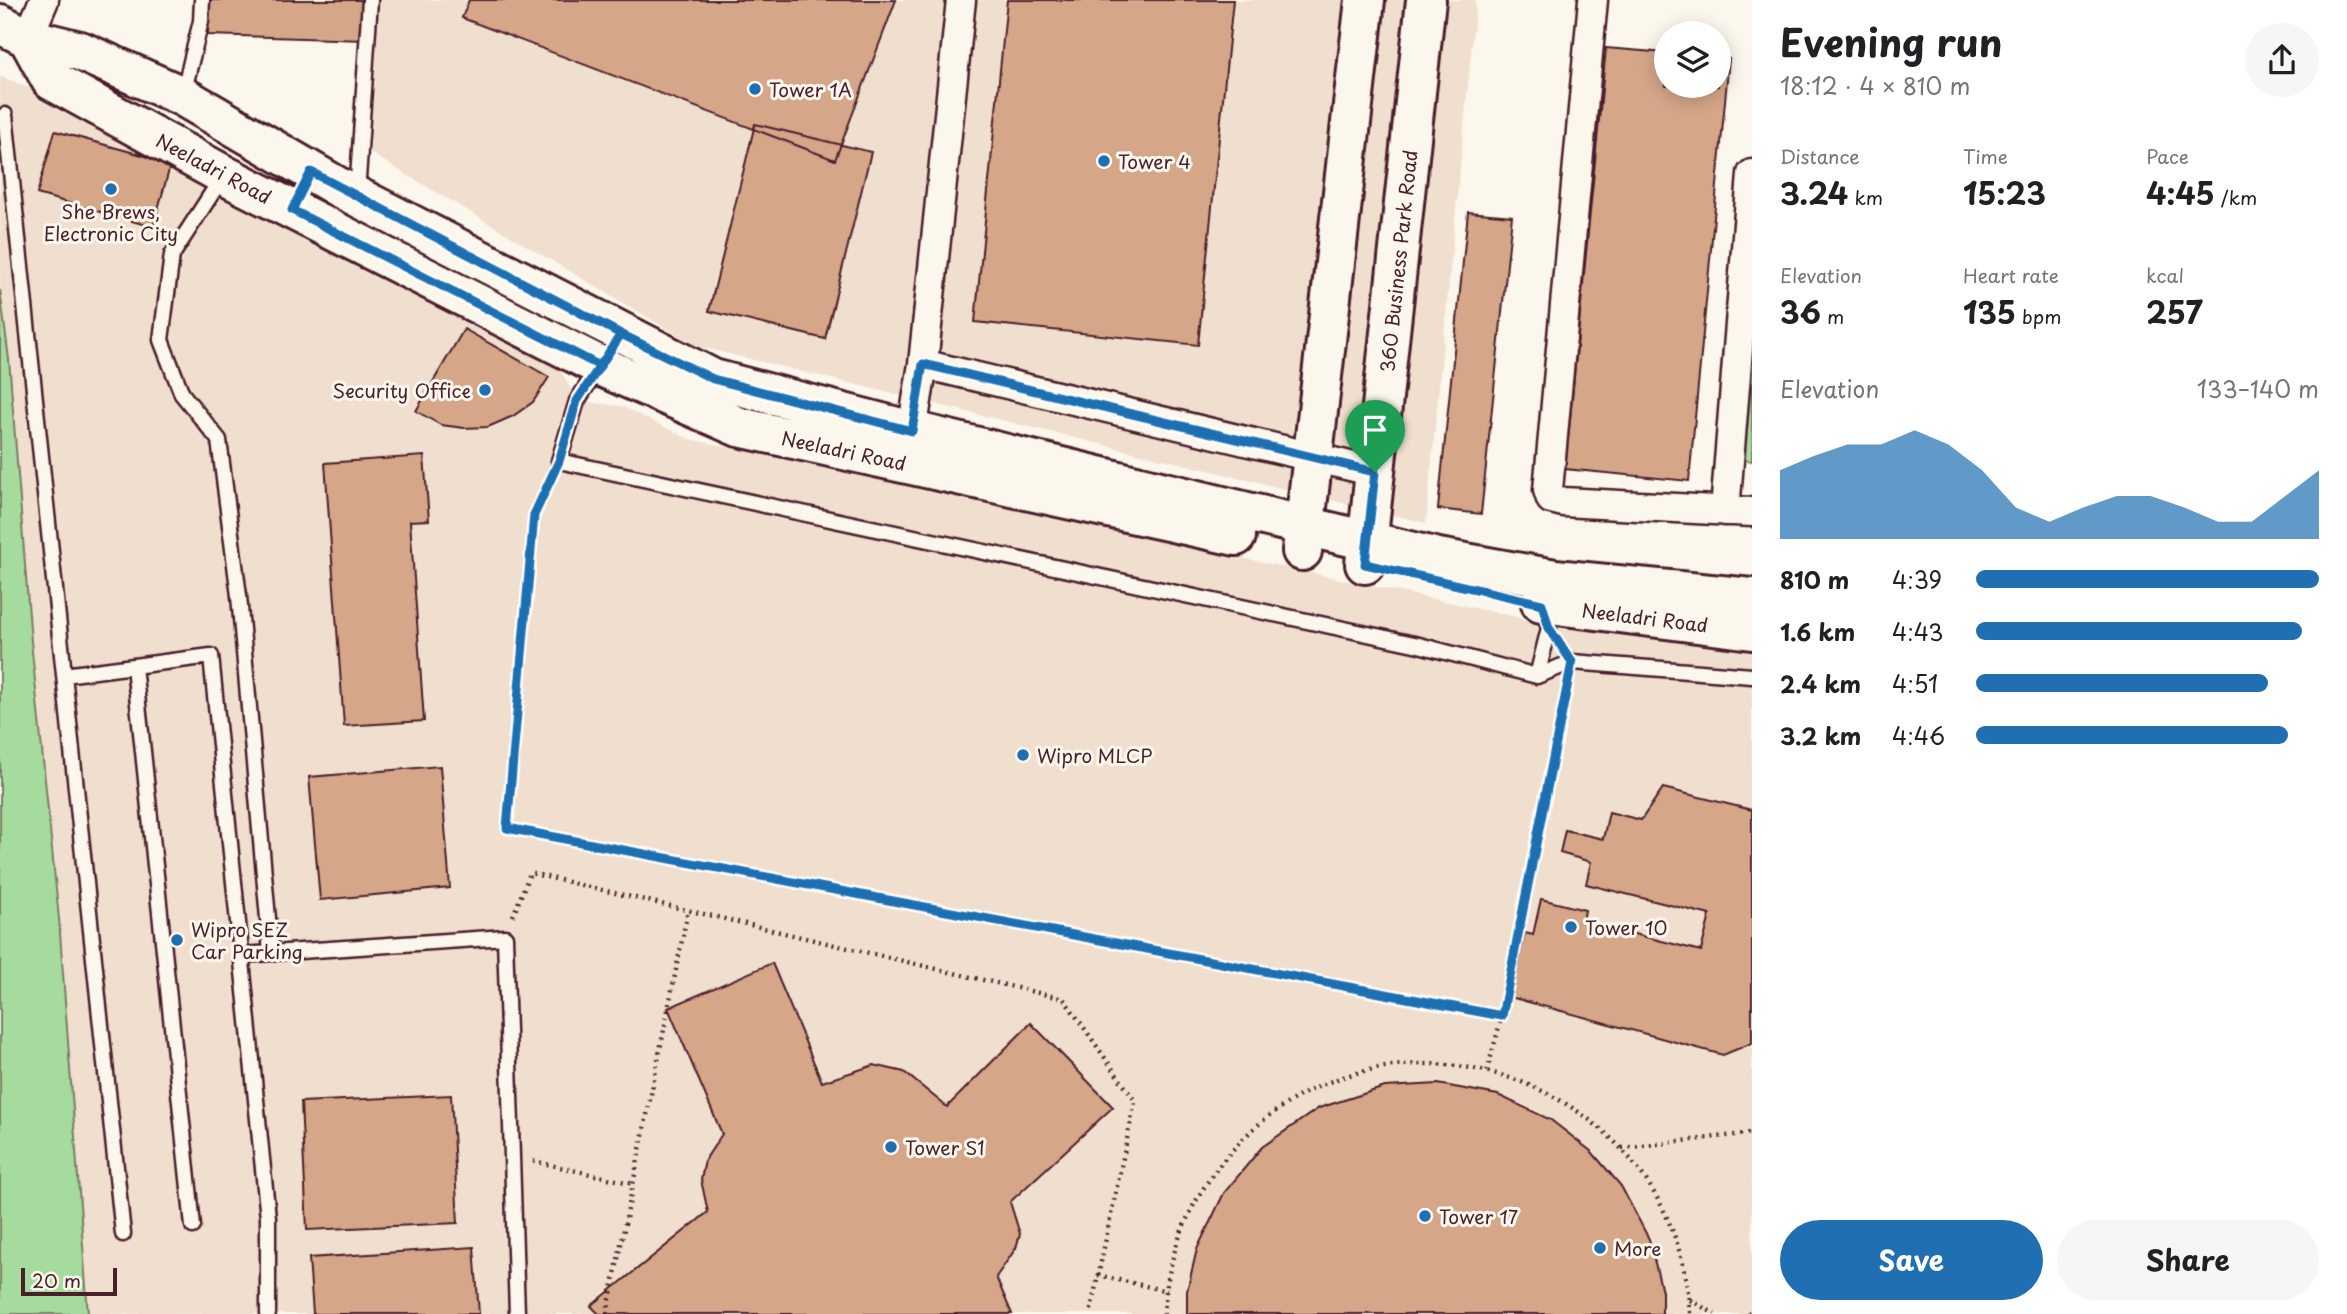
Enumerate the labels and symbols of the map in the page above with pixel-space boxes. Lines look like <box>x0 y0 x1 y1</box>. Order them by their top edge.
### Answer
place label: Tower 1A <box>769 75 852 103</box>
marker: Tower 1A <box>747 81 763 97</box>
street label: Neeladri Road <box>151 126 277 210</box>
place label: Tower 4 <box>1118 147 1191 175</box>
street label: 360 Business Park Road <box>1372 148 1424 374</box>
marker: Tower 4 <box>1096 153 1112 169</box>
marker: She Brews, Electronic City <box>103 181 119 197</box>
place label: She Brews, Electronic City <box>44 197 178 247</box>
place label: Security Office <box>333 376 471 404</box>
marker: Security Office <box>477 382 493 398</box>
pin <box>1345 400 1405 472</box>
street label: Neeladri Road <box>779 423 909 477</box>
street label: Neeladri Road <box>1580 595 1710 639</box>
place label: Wipro MLCP <box>1037 741 1152 769</box>
marker: Wipro MLCP <box>1015 747 1031 763</box>
place label: Tower 10 <box>1585 913 1667 941</box>
place label: Wipro SEZ Car Parking <box>191 915 303 965</box>
marker: Tower 10 <box>1563 919 1579 935</box>
marker: Wipro SEZ Car Parking <box>169 932 185 948</box>
place label: Tower S1 <box>905 1133 985 1161</box>
marker: Tower S1 <box>883 1139 899 1155</box>
place label: Tower 17 <box>1439 1202 1518 1230</box>
marker: Tower 17 <box>1417 1208 1433 1224</box>
place label: More <box>1614 1234 1661 1262</box>
marker: More <box>1592 1240 1608 1256</box>
scale bar <box>21 1265 117 1297</box>

